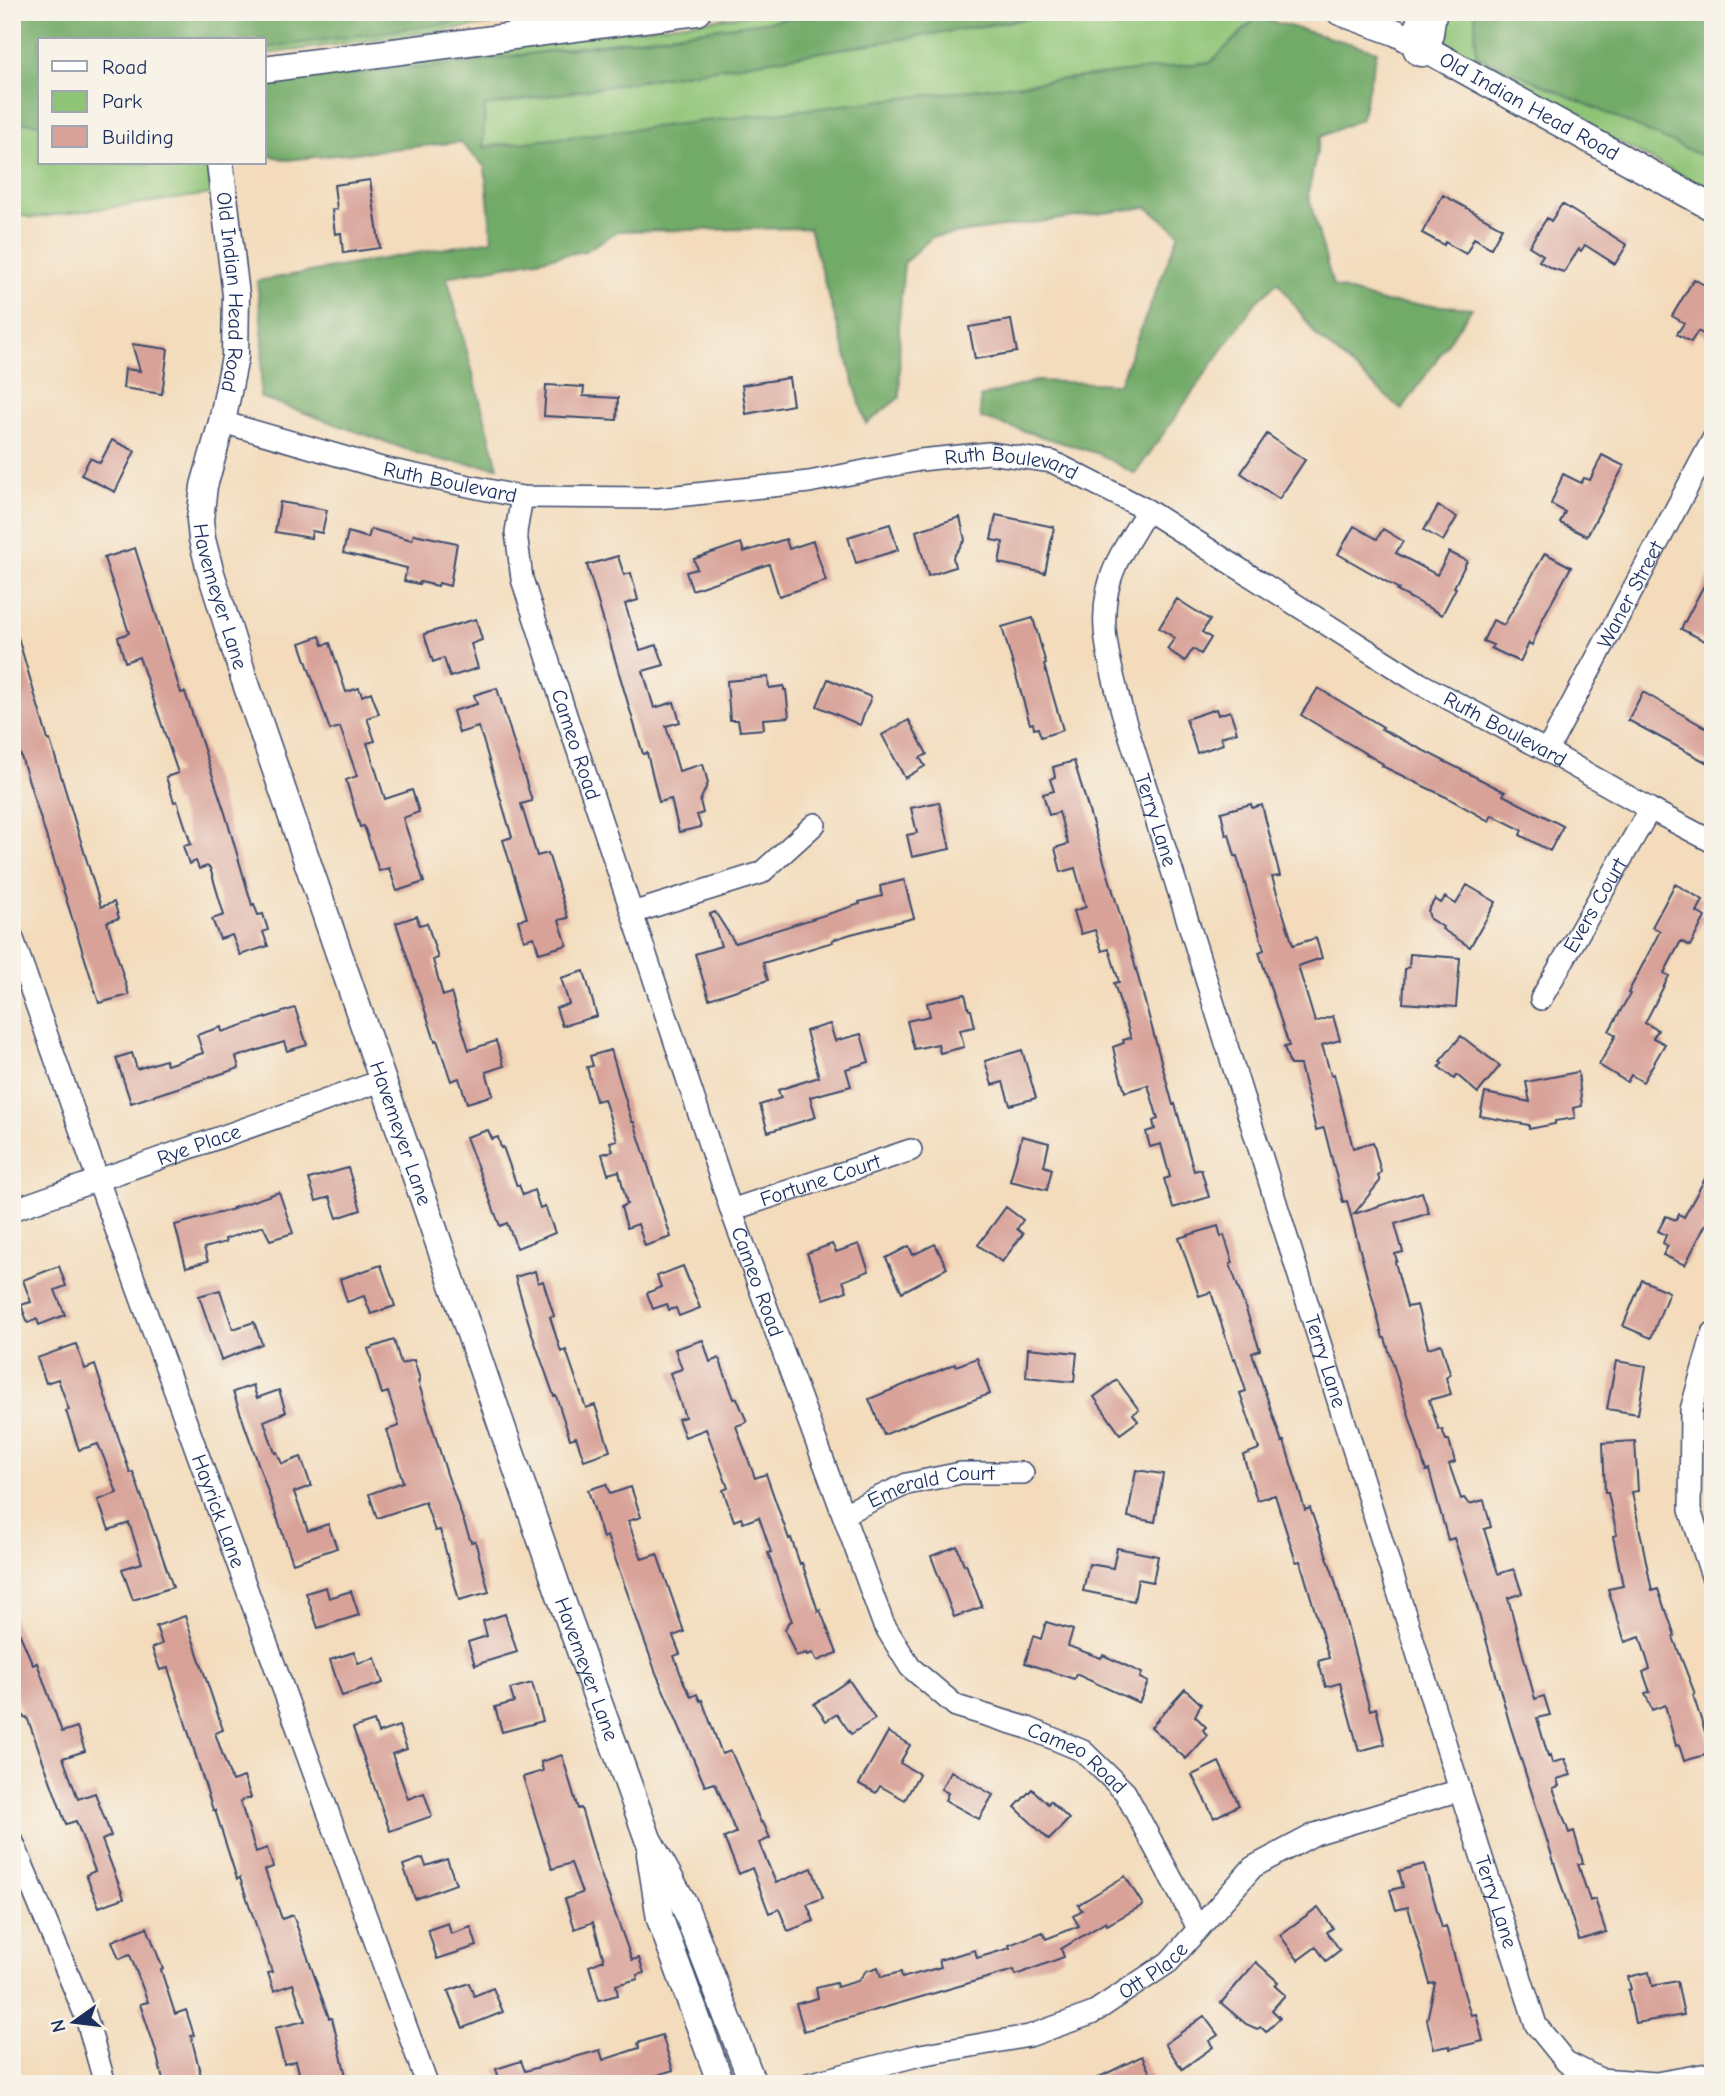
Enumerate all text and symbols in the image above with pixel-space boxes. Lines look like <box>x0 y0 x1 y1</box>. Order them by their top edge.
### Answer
legend <box>38 38 266 164</box>
street label: Old Indian Head Road <box>1435 47 1623 166</box>
text: Road <box>102 55 147 79</box>
text: Park <box>102 89 142 113</box>
text: Building <box>102 125 174 149</box>
street label: Old Indian Head Road <box>212 191 248 394</box>
street label: Ruth Boulevard <box>943 441 1082 485</box>
street label: Ruth Boulevard <box>381 457 519 508</box>
street label: Havemeyer Lane <box>188 522 252 672</box>
street label: Waner Street <box>1592 536 1669 652</box>
street label: Cameo Road <box>546 686 605 803</box>
street label: Ruth Boulevard <box>1440 686 1571 772</box>
street label: Terry Lane <box>1130 771 1182 869</box>
street label: Evers Court <box>1558 853 1632 957</box>
street label: Havemeyer Lane <box>365 1058 437 1209</box>
street label: Rye Place <box>154 1119 244 1170</box>
street label: Fortune Court <box>757 1149 884 1211</box>
street label: Cameo Road <box>726 1224 789 1340</box>
street label: Terry Lane <box>1300 1312 1351 1411</box>
street label: Hayrick Lane <box>187 1451 250 1571</box>
street label: Emerald Court <box>864 1461 996 1513</box>
street label: Havemeyer Lane <box>550 1594 624 1744</box>
street label: Cameo Road <box>1024 1717 1131 1799</box>
street label: Terry Lane <box>1470 1852 1522 1951</box>
street label: Ott Place <box>1114 1937 1193 2004</box>
north arrow <box>38 1988 108 2058</box>
text: N <box>46 2017 71 2035</box>

